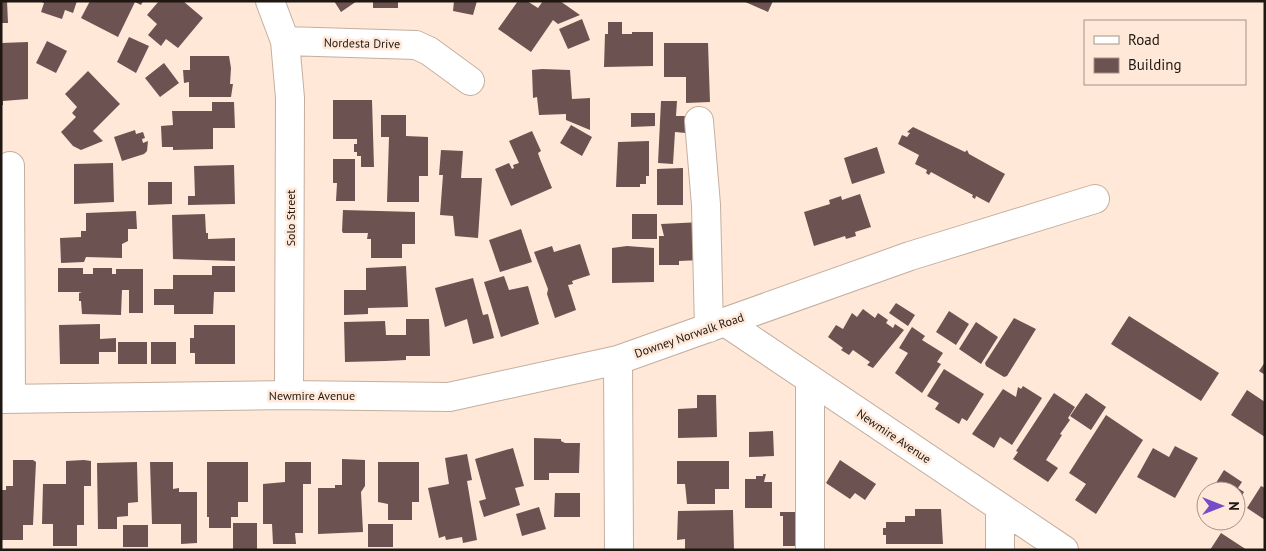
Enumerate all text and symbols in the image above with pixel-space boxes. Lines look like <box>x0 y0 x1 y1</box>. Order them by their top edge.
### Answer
legend <box>1084 20 1246 85</box>
text: Road <box>1128 30 1160 49</box>
street label: Nordesta Drive <box>324 35 400 51</box>
text: Building <box>1128 55 1182 74</box>
street label: Solo Street <box>283 190 298 246</box>
street label: Downey Norwalk Road <box>632 309 746 361</box>
street label: Newmire Avenue <box>269 388 355 403</box>
street label: Newmire Avenue <box>854 406 934 466</box>
north arrow <box>1196 481 1246 531</box>
text: N <box>1225 501 1243 511</box>

